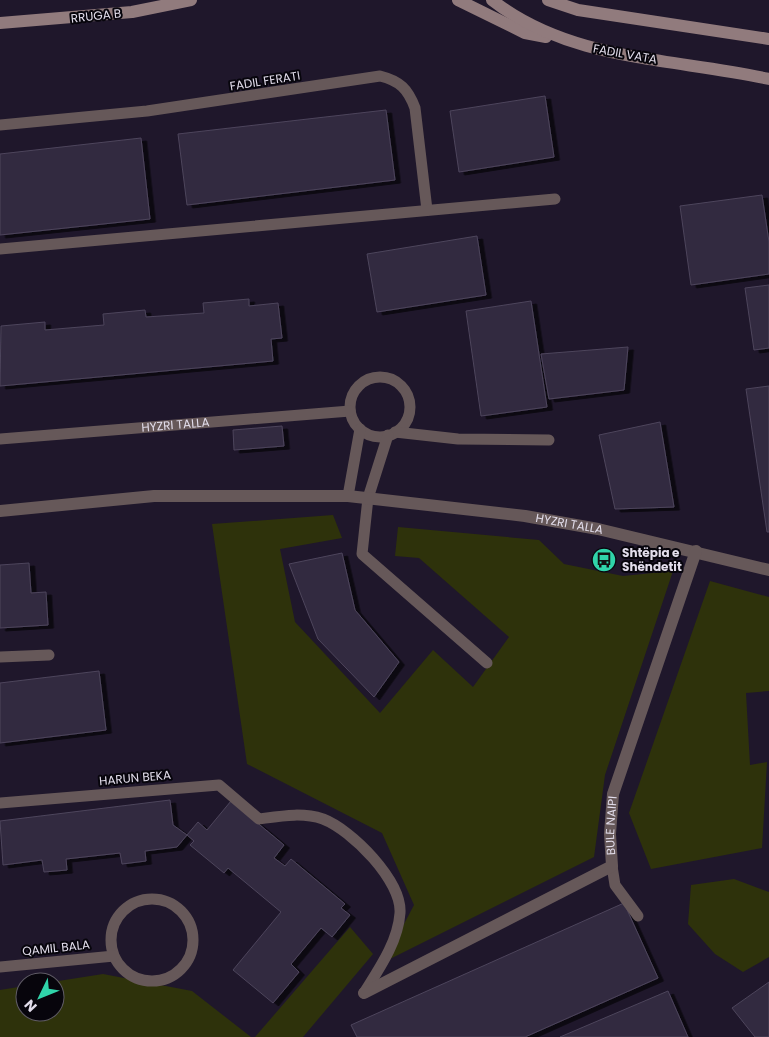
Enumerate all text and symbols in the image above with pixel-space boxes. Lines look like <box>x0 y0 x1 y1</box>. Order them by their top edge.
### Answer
street label: RRUGA B <box>70 4 122 27</box>
street label: FADIL VATA <box>592 40 658 68</box>
street label: FADIL FERATI <box>229 67 301 94</box>
street label: HYZRI TALLA <box>141 413 210 436</box>
street label: HYZRI TALLA <box>534 509 605 538</box>
place label: Shtëpia e Shëndetit <box>622 544 682 575</box>
bus stop icon: Shtëpia e Shëndetit <box>591 547 617 573</box>
street label: HARUN BEKA <box>98 766 172 789</box>
street label: BULE NAIPI <box>601 795 621 856</box>
street label: QAMIL BALA <box>21 935 91 960</box>
north arrow <box>15 972 65 1022</box>
text: N <box>20 995 41 1017</box>

